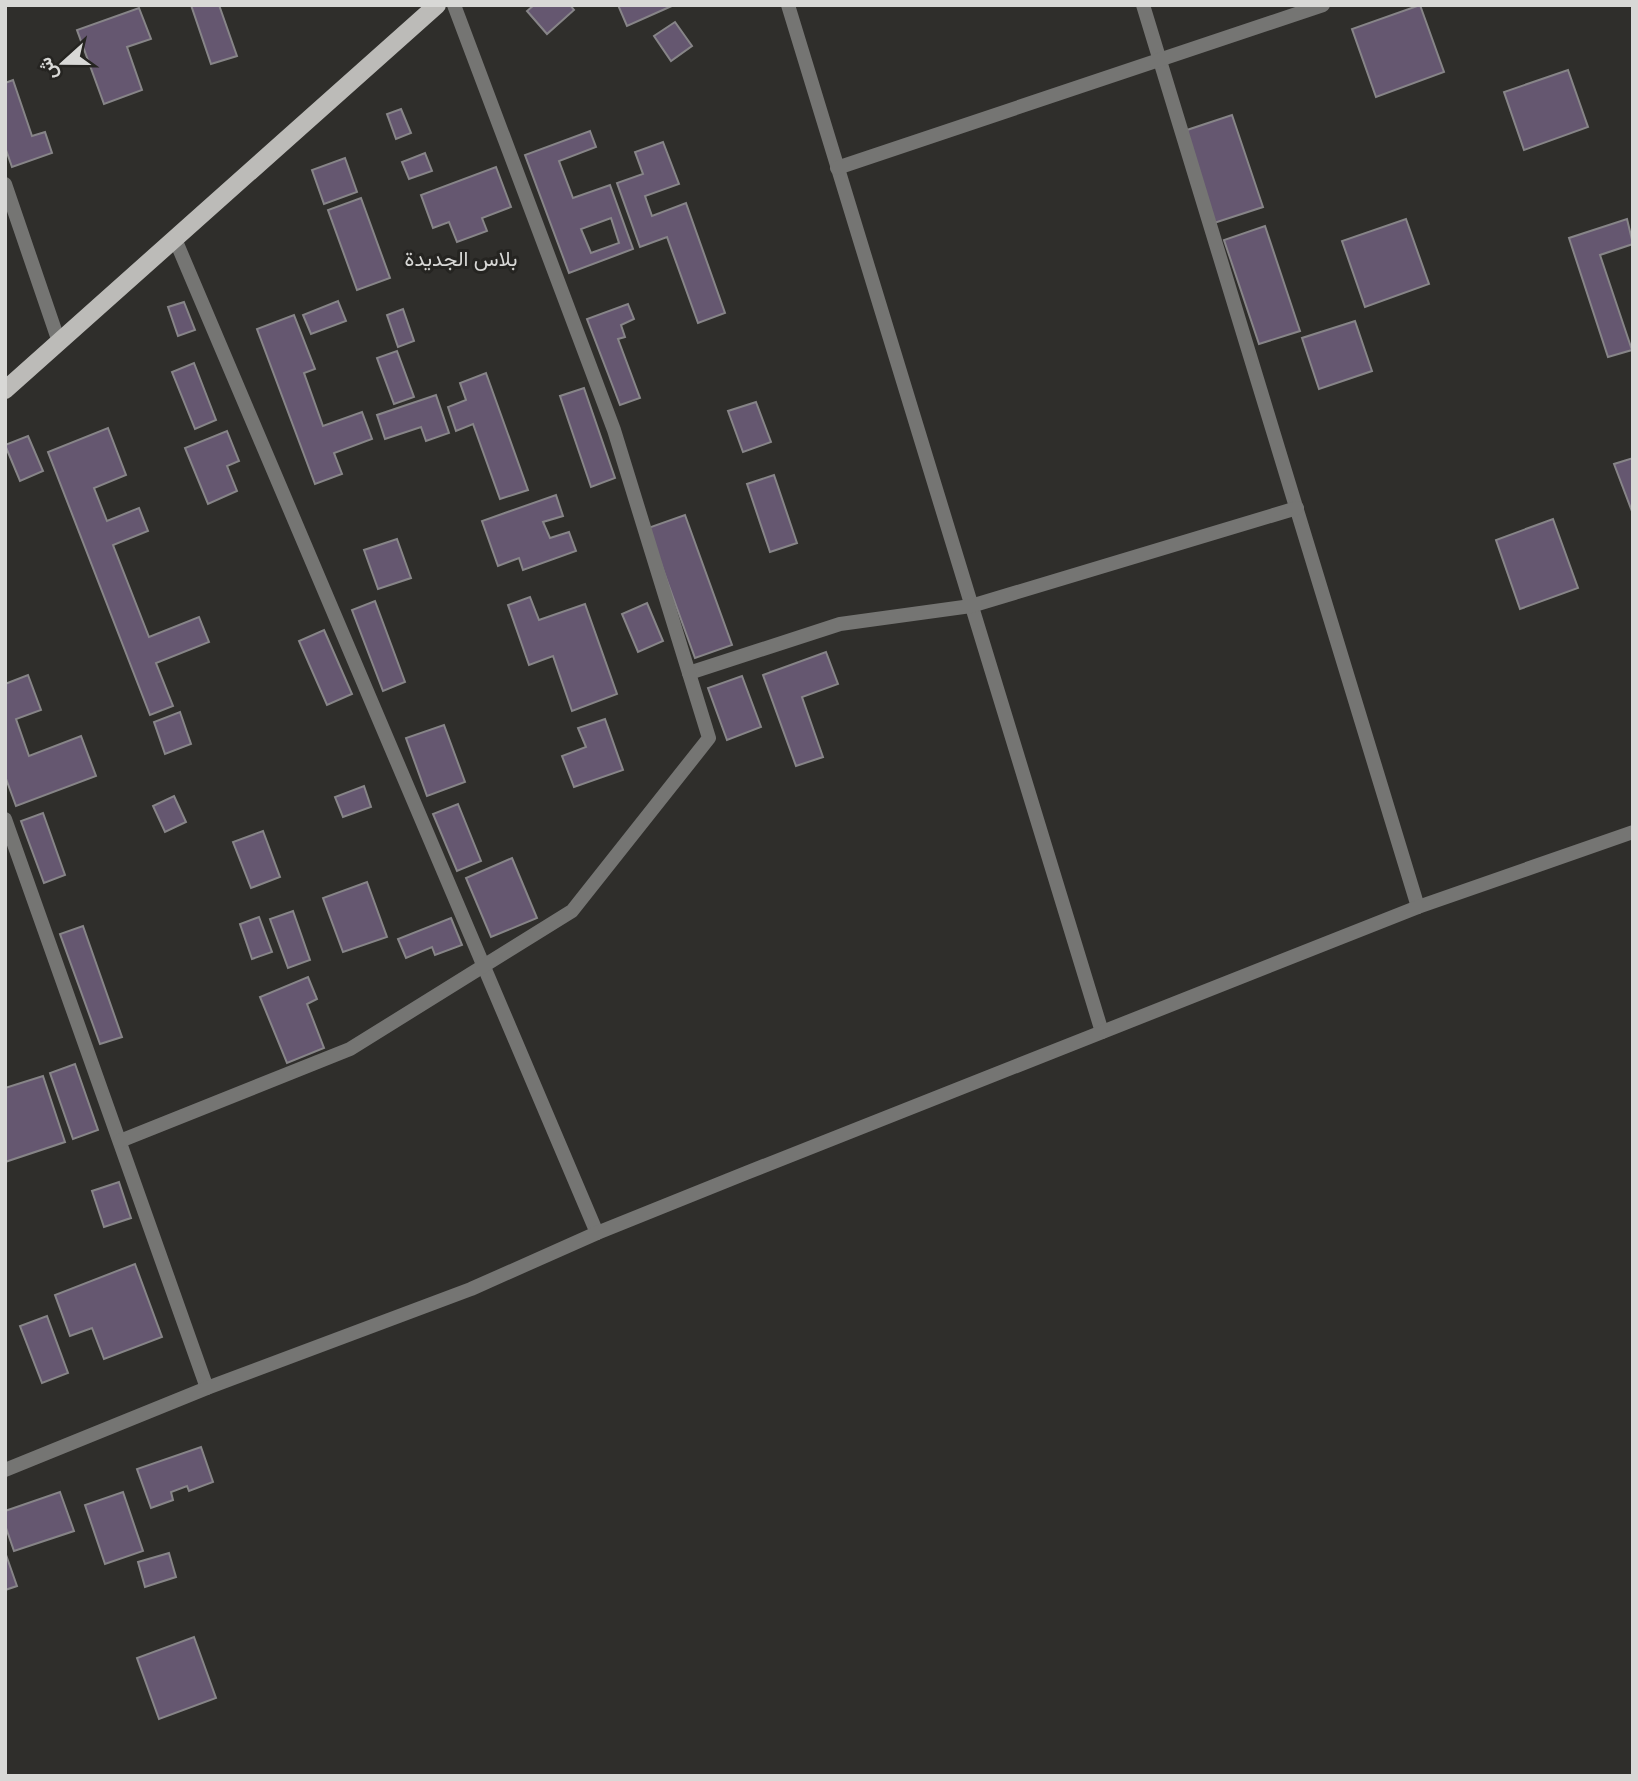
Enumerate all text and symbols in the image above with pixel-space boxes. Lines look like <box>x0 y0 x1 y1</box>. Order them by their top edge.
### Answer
north arrow <box>28 28 98 98</box>
text: ش <box>30 54 62 85</box>
district label: بلاس الجديدة <box>405 243 517 271</box>

